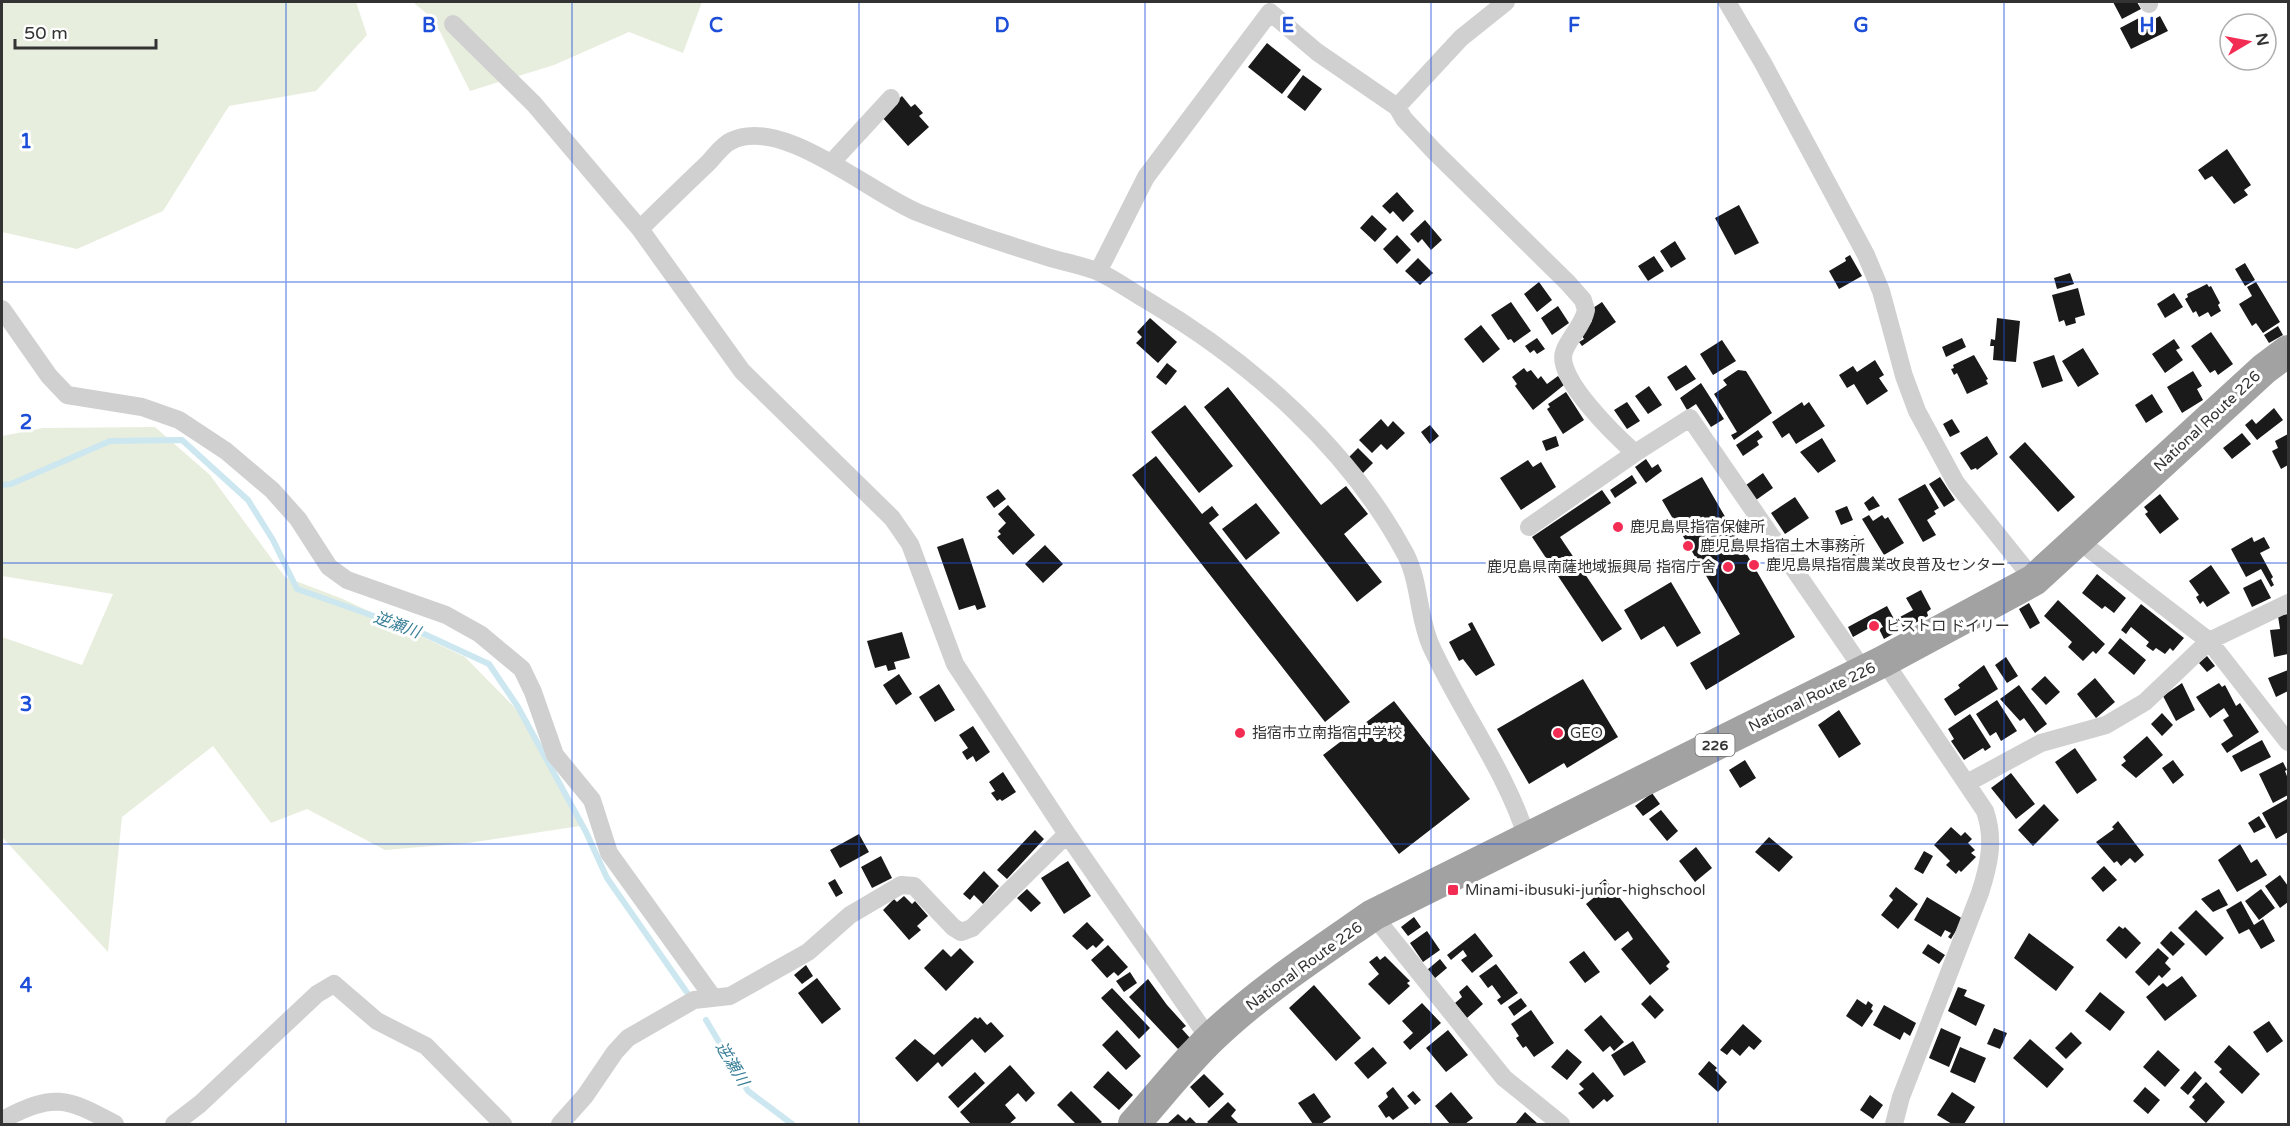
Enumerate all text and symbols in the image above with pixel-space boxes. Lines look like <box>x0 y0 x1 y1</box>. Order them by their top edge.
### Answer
scale bar <box>15 12 156 50</box>
north arrow <box>2218 12 2278 72</box>
text: B <box>422 14 436 38</box>
text: C <box>709 14 723 38</box>
text: D <box>994 14 1010 38</box>
text: E <box>1282 14 1295 38</box>
text: F <box>1568 14 1580 38</box>
text: G <box>1853 14 1869 38</box>
text: H <box>2139 14 2155 38</box>
text: 50 m <box>24 22 68 44</box>
text: N <box>2251 32 2273 48</box>
text: 1 <box>20 130 32 154</box>
street label: National Route 226 <box>2150 367 2264 475</box>
text: 2 <box>20 411 32 435</box>
place label: 鹿児島県指宿保健所 <box>1630 518 1765 536</box>
marker: 鹿児島県指宿保健所 <box>1611 520 1625 534</box>
place label: 鹿児島県指宿土木事務所 <box>1700 537 1865 555</box>
marker: 鹿児島県指宿土木事務所 <box>1681 539 1695 553</box>
place label: 鹿児島県指宿農業改良普及センター <box>1766 556 2006 574</box>
place label: 鹿児島県南薩地域振興局 指宿庁舍 <box>1487 558 1716 576</box>
marker: 鹿児島県指宿農業改良普及センター <box>1747 558 1761 572</box>
marker: 鹿児島県南薩地域振興局 指宿庁舍 <box>1721 560 1735 574</box>
water label: 逆瀬川 <box>371 607 425 643</box>
place label: ビストロ ドイリー <box>1886 617 2010 635</box>
marker: ビストロ ドイリー <box>1867 619 1881 633</box>
street label: National Route 226 <box>1745 658 1879 736</box>
text: 3 <box>20 693 32 717</box>
place label: 指宿市立南指宿中学校 <box>1252 724 1402 742</box>
place label: GEO <box>1570 724 1603 742</box>
marker: 指宿市立南指宿中学校 <box>1233 726 1247 740</box>
marker: GEO <box>1551 726 1565 740</box>
road number: 226 <box>1696 734 1734 756</box>
place label: Minami-ibusuki-junior-highschool <box>1465 881 1706 899</box>
marker: Minami-ibusuki-junior-highschool <box>1446 883 1460 897</box>
street label: National Route 226 <box>1242 918 1366 1014</box>
text: 4 <box>20 974 33 998</box>
water label: 逆瀬川 <box>711 1038 754 1091</box>

